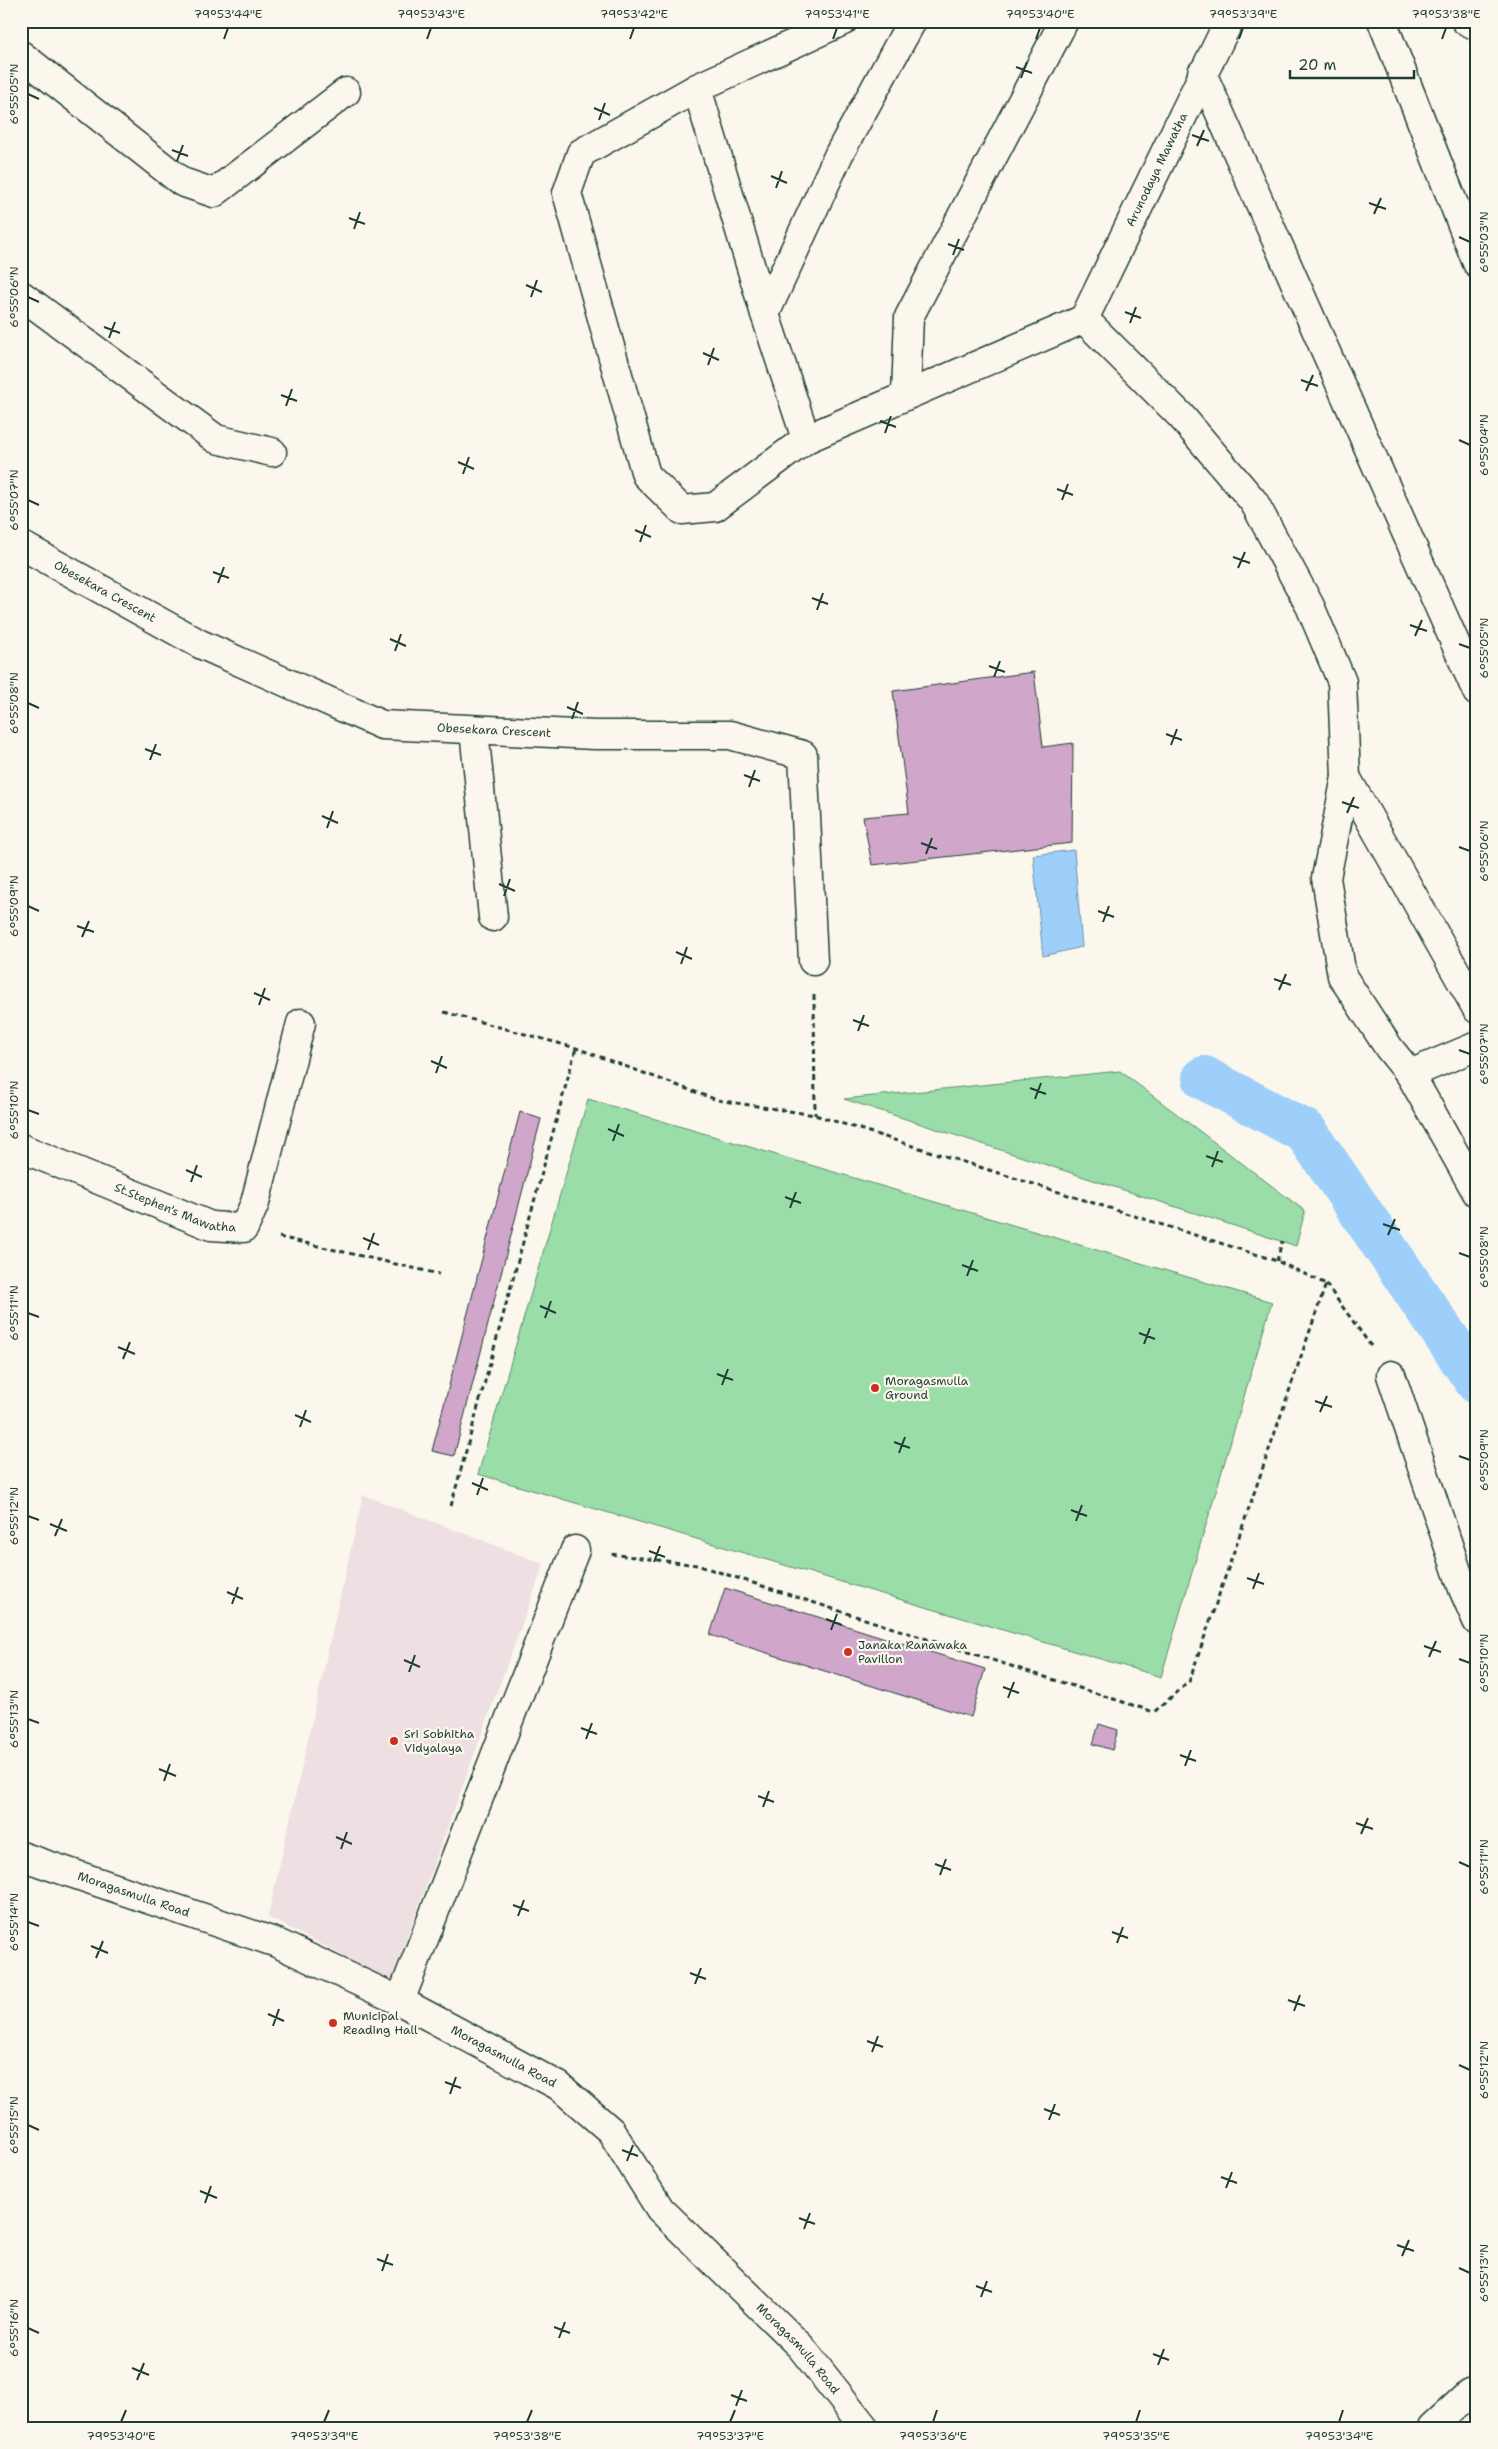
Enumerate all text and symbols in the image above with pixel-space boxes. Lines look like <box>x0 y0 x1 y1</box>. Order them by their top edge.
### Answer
text: 79°53'44"E <box>194 6 262 22</box>
text: 79°53'43"E <box>397 6 465 22</box>
text: 79°53'42"E <box>600 6 668 22</box>
text: 79°53'41"E <box>804 6 870 22</box>
text: 79°53'40"E <box>1005 6 1075 22</box>
text: 79°53'39"E <box>1209 6 1277 22</box>
text: 79°53'38"E <box>1412 6 1480 22</box>
scale bar <box>1290 48 1414 80</box>
text: 20 m <box>1298 55 1337 75</box>
text: 6°55'05"N <box>6 63 22 125</box>
street label: Arunodaya Mawatha <box>1122 110 1191 229</box>
text: 6°55'03"N <box>1476 211 1492 273</box>
text: 6°55'06"N <box>6 266 22 328</box>
text: 6°55'04"N <box>1476 414 1492 476</box>
text: 6°55'07"N <box>6 469 22 531</box>
street label: Obesekara Crescent <box>51 557 159 626</box>
text: 6°55'05"N <box>1476 617 1492 679</box>
text: 6°55'08"N <box>6 672 22 734</box>
street label: Obesekara Crescent <box>437 720 552 741</box>
text: 6°55'06"N <box>1476 820 1492 882</box>
text: 6°55'09"N <box>6 875 22 937</box>
text: 6°55'07"N <box>1476 1023 1492 1085</box>
text: 6°55'10"N <box>6 1080 22 1140</box>
street label: St.Stephen's Mawatha <box>112 1179 237 1236</box>
text: 6°55'08"N <box>1476 1226 1492 1288</box>
text: 6°55'11"N <box>6 1285 22 1341</box>
place label: Moragasmulla Ground <box>885 1373 969 1403</box>
marker: Moragasmulla Ground <box>869 1382 881 1394</box>
text: 6°55'09"N <box>1476 1429 1492 1491</box>
text: 6°55'12"N <box>6 1487 22 1545</box>
text: 6°55'10"N <box>1476 1633 1492 1693</box>
place label: Janaka Ranawaka Pavillon <box>858 1637 968 1667</box>
marker: Janaka Ranawaka Pavillon <box>842 1646 854 1658</box>
text: 6°55'13"N <box>6 1690 22 1748</box>
place label: Sri Sobhitha Vidyalaya <box>404 1726 475 1756</box>
marker: Sri Sobhitha Vidyalaya <box>388 1735 400 1747</box>
text: 6°55'11"N <box>1476 1839 1492 1895</box>
street label: Moragasmulla Road <box>75 1868 192 1921</box>
text: 6°55'14"N <box>6 1893 22 1951</box>
place label: Municipal Reading Hall <box>343 2008 418 2038</box>
marker: Municipal Reading Hall <box>327 2017 339 2029</box>
street label: Moragasmulla Road <box>448 2022 560 2091</box>
text: 6°55'12"N <box>1476 2041 1492 2099</box>
text: 6°55'15"N <box>6 2096 22 2154</box>
text: 6°55'13"N <box>1476 2244 1492 2302</box>
text: 6°55'16"N <box>6 2299 22 2357</box>
street label: Moragasmulla Road <box>753 2300 843 2398</box>
text: 79°53'40"E <box>86 2428 156 2444</box>
text: 79°53'39"E <box>290 2428 358 2444</box>
text: 79°53'38"E <box>493 2428 561 2444</box>
text: 79°53'37"E <box>696 2428 764 2444</box>
text: 79°53'36"E <box>899 2428 967 2444</box>
text: 79°53'35"E <box>1102 2428 1170 2444</box>
text: 79°53'34"E <box>1305 2428 1373 2444</box>

